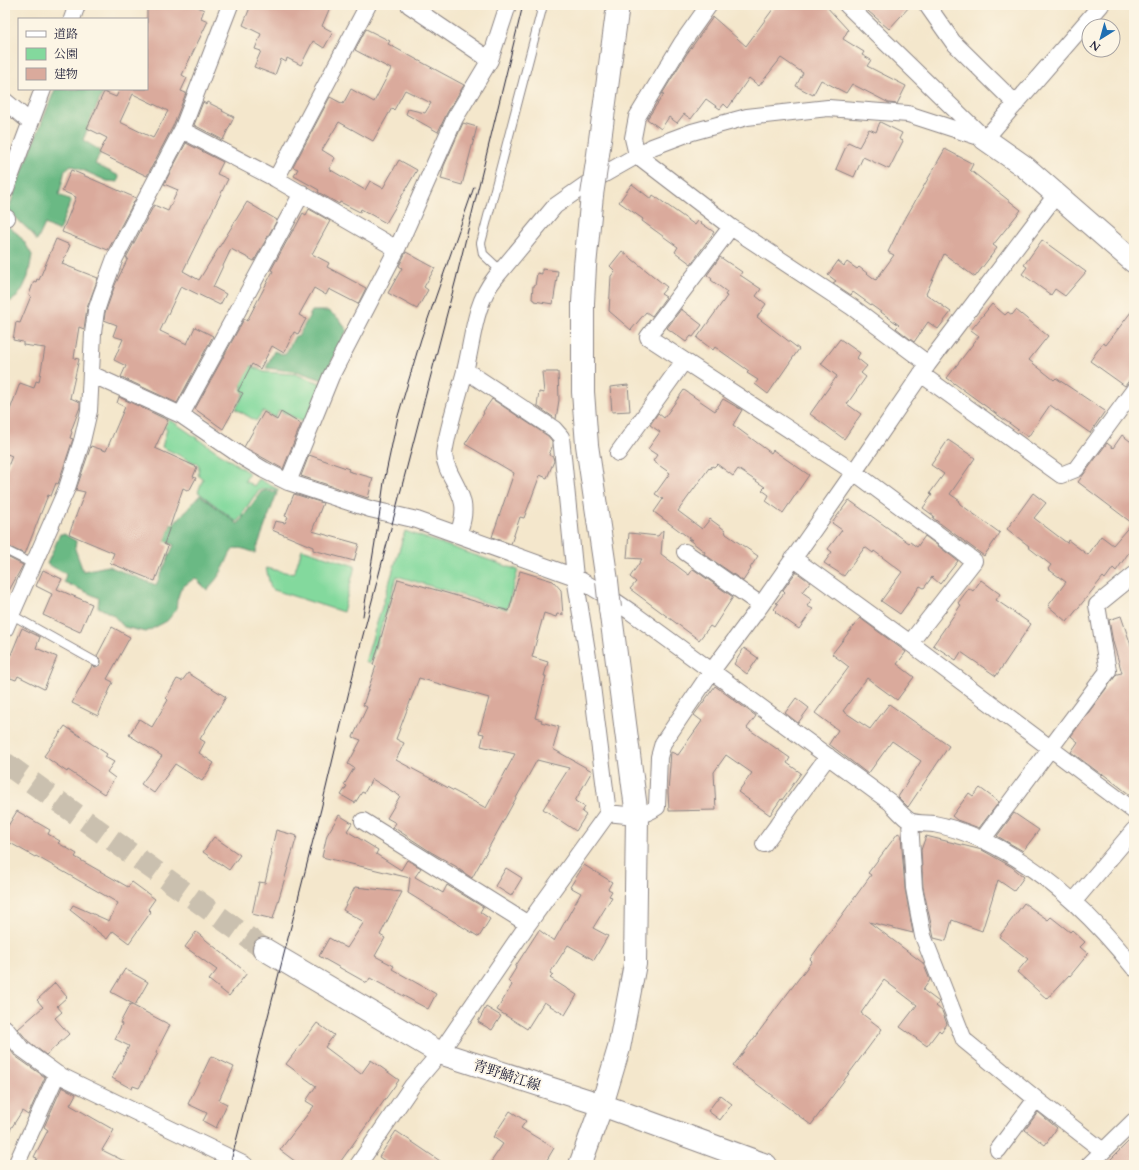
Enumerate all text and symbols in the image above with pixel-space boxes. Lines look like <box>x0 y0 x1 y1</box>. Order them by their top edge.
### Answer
legend <box>18 18 148 90</box>
north arrow <box>1081 18 1121 58</box>
text: 道路 <box>54 26 78 42</box>
text: N <box>1087 36 1104 54</box>
text: 公園 <box>54 46 78 62</box>
text: 建物 <box>54 66 78 82</box>
street label: 青野鯖江線 <box>471 1056 543 1095</box>

